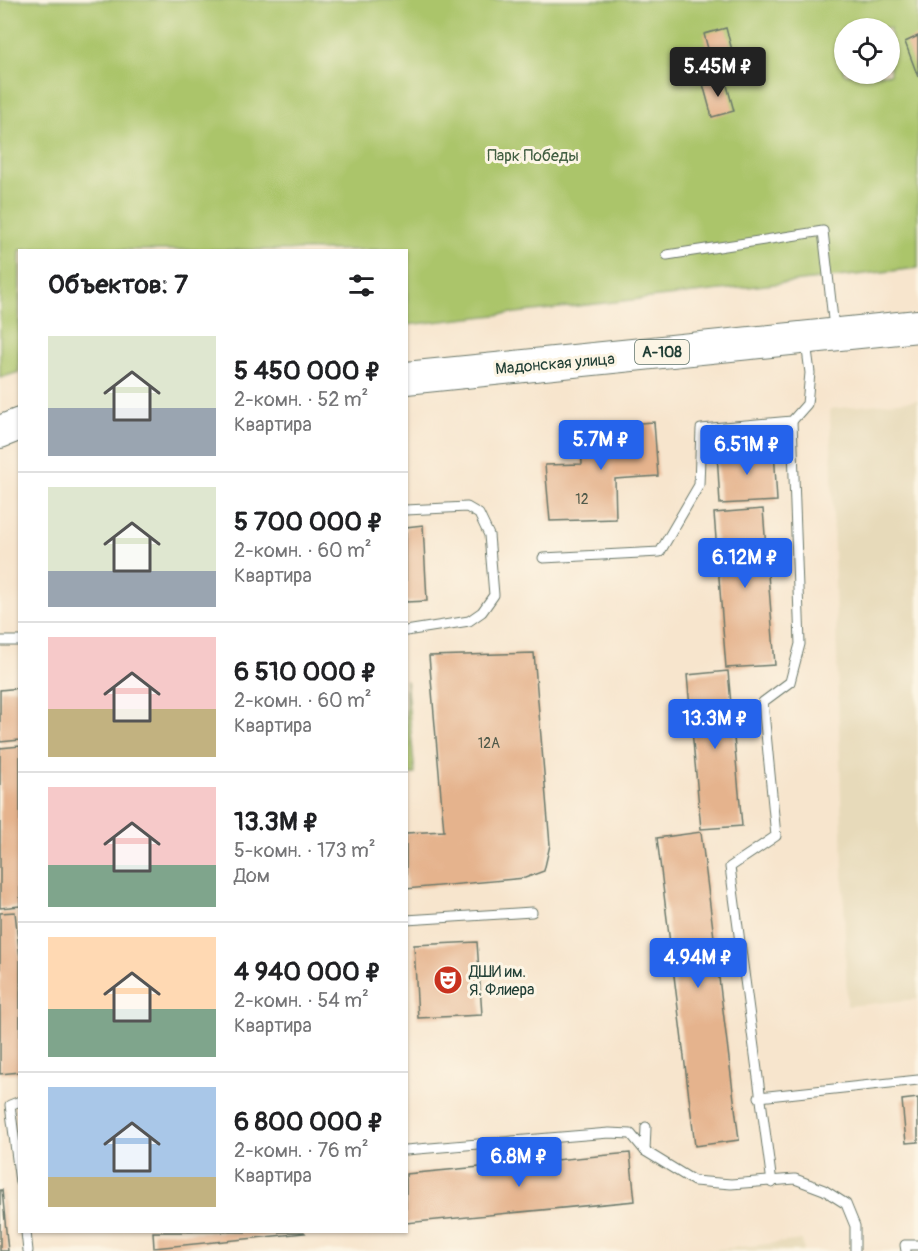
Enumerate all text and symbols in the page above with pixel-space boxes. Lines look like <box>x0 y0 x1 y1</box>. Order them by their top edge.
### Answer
map controls <box>834 18 900 84</box>
button: locate <box>834 18 900 84</box>
pin: 5.45M ₽ <box>663 47 773 98</box>
text: 5.45M ₽ <box>684 54 752 79</box>
park label: Парк Победы <box>487 146 579 166</box>
text: Объектов: 7 <box>48 269 188 301</box>
icon: filters <box>345 269 378 302</box>
road number: А-108 <box>635 340 689 364</box>
street label: Мадонская улица <box>495 349 616 379</box>
text: 5 450 000 ₽ <box>234 355 381 387</box>
icon: home <box>96 360 168 432</box>
text: 2-комн. · 52 m² <box>234 387 368 412</box>
text: Квартира <box>234 412 312 437</box>
pin: 5.7M ₽ <box>552 420 650 471</box>
pin: 6.51M ₽ <box>692 425 802 476</box>
text: 5.7M ₽ <box>573 427 629 452</box>
text: 6.51M ₽ <box>714 432 780 457</box>
house number: 12 <box>575 491 589 508</box>
text: 5 700 000 ₽ <box>234 506 383 538</box>
icon: home <box>96 511 168 583</box>
text: 2-комн. · 60 m² <box>234 538 372 563</box>
pin: 6.12M ₽ <box>690 538 800 589</box>
text: 6.12M ₽ <box>712 545 778 570</box>
text: Квартира <box>234 563 312 588</box>
text: 6 510 000 ₽ <box>234 656 377 688</box>
icon: home <box>96 661 168 733</box>
text: 2-комн. · 60 m² <box>234 688 372 713</box>
pin: 13.3M ₽ <box>660 699 770 750</box>
text: 13.3M ₽ <box>682 706 748 731</box>
text: Квартира <box>234 713 312 738</box>
house number: 12А <box>478 735 500 752</box>
text: 13.3M ₽ <box>234 806 319 838</box>
icon: home <box>96 811 168 883</box>
text: 5-комн. · 173 m² <box>234 838 376 863</box>
text: Дом <box>234 863 270 888</box>
pin: 4.94M ₽ <box>643 938 753 989</box>
text: 4.94M ₽ <box>664 945 732 970</box>
text: 4 940 000 ₽ <box>234 956 381 988</box>
icon: home <box>96 961 168 1033</box>
place label: ДШИ им. Я. Флиера <box>468 962 534 1000</box>
theatre icon: ДШИ им. Я. Флиера <box>432 964 464 996</box>
text: 2-комн. · 54 m² <box>234 988 369 1013</box>
text: Квартира <box>234 1013 312 1038</box>
text: 6 800 000 ₽ <box>234 1106 384 1138</box>
icon: home <box>96 1111 168 1183</box>
pin: 6.8M ₽ <box>470 1137 568 1188</box>
text: 2-комн. · 76 m² <box>234 1138 369 1163</box>
text: 6.8M ₽ <box>491 1144 547 1169</box>
text: Квартира <box>234 1163 312 1188</box>

